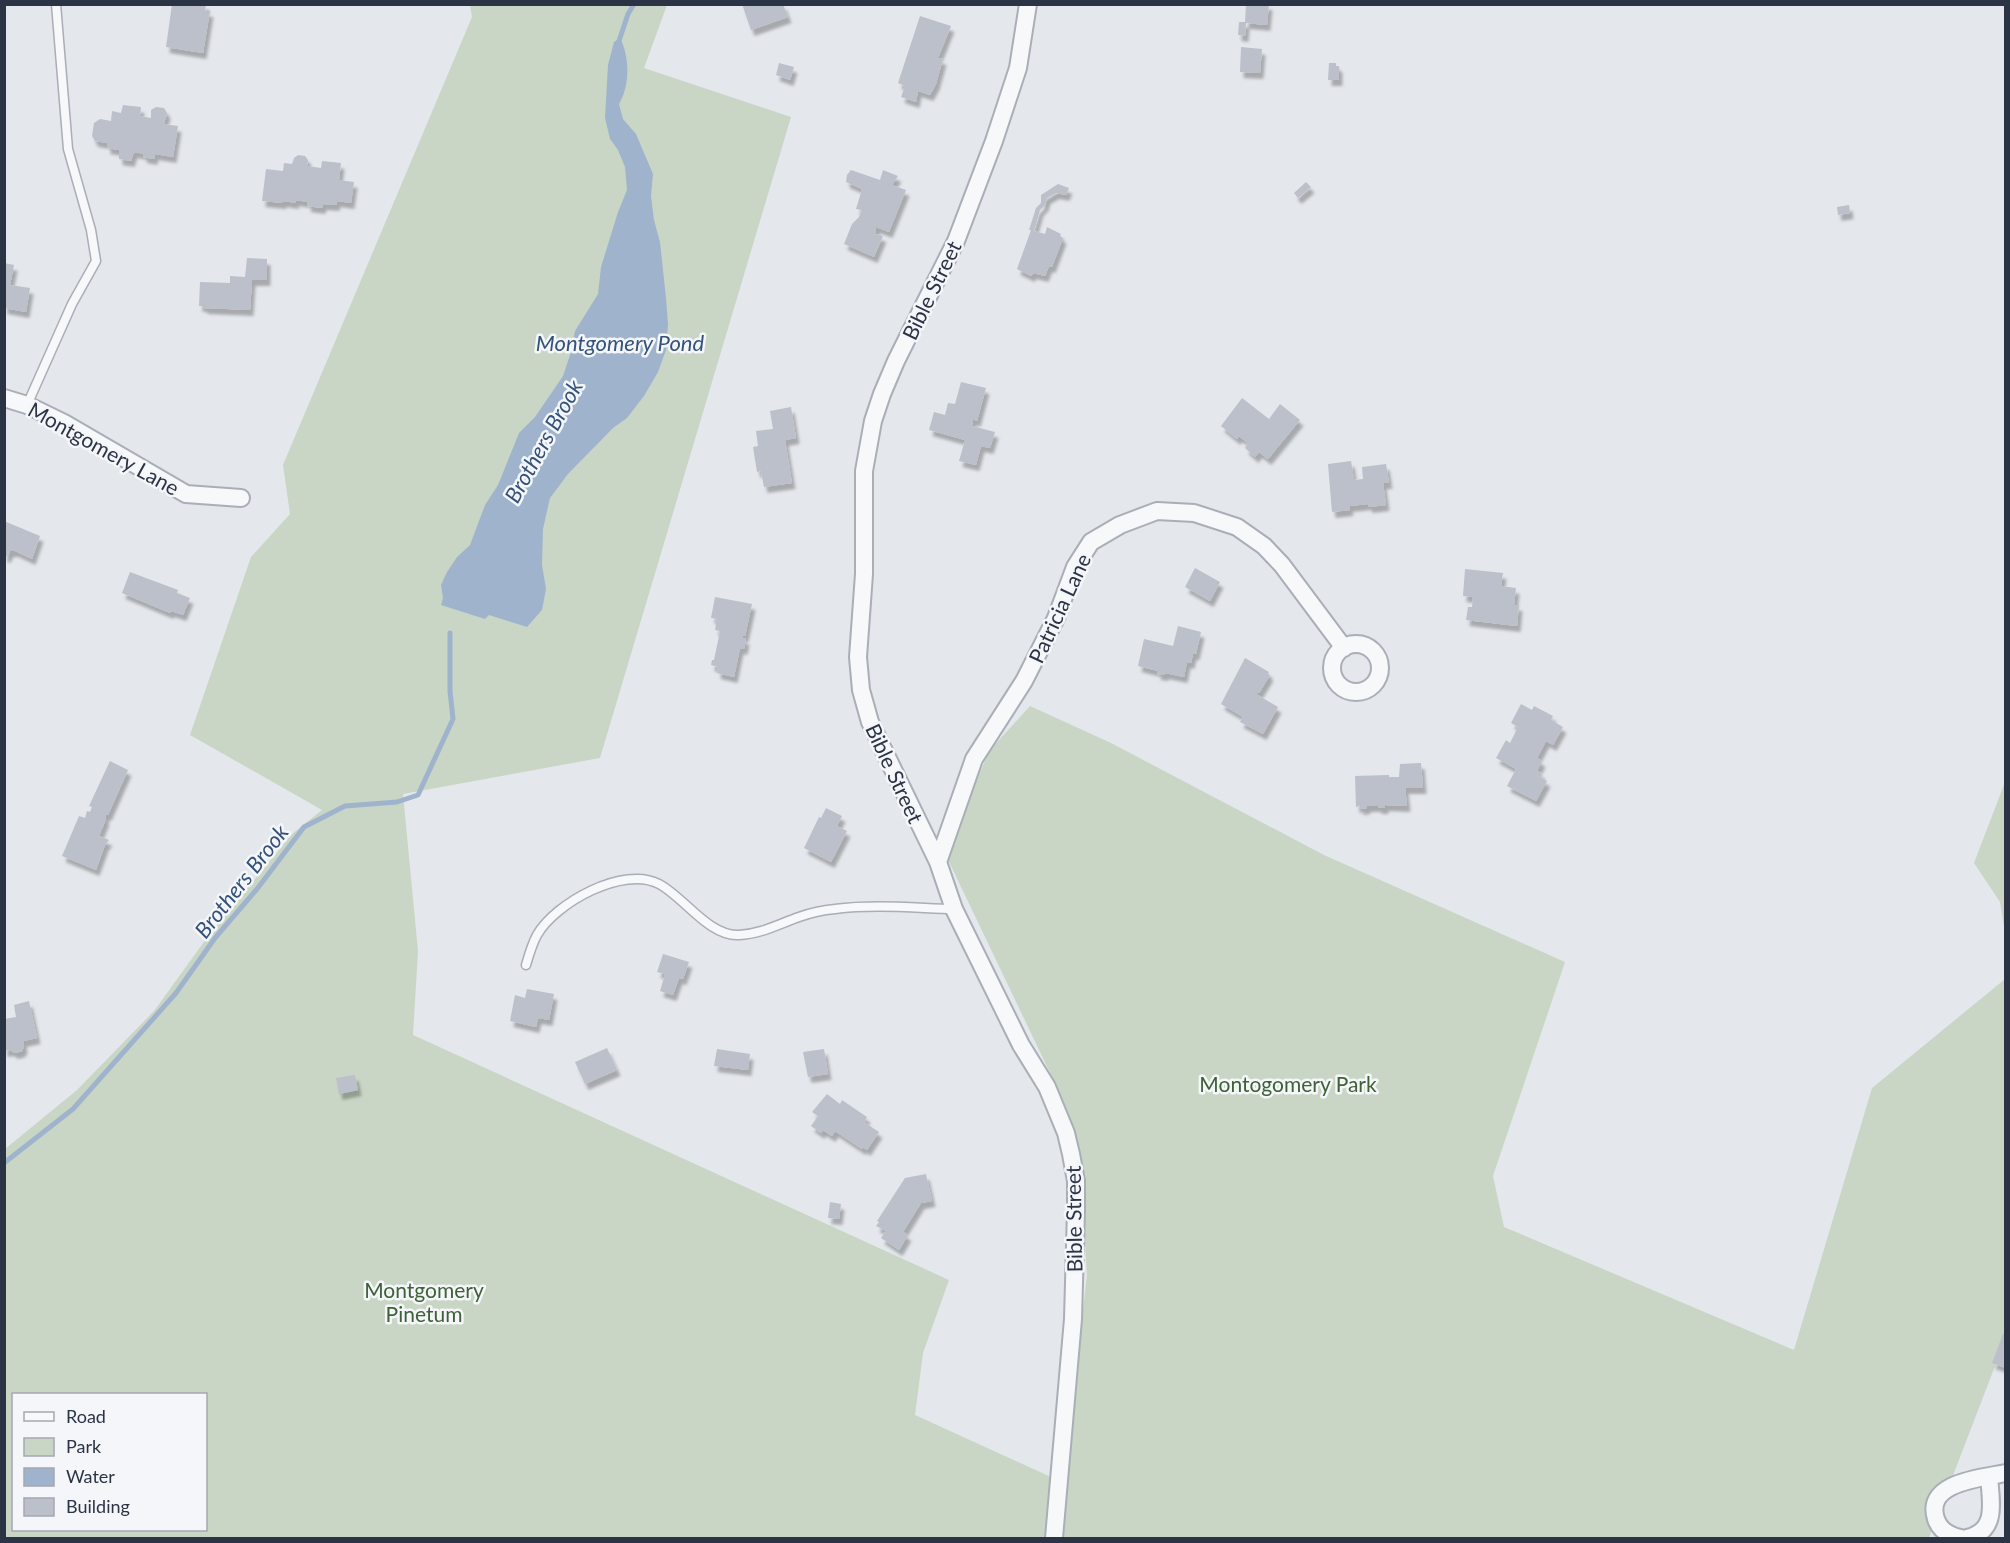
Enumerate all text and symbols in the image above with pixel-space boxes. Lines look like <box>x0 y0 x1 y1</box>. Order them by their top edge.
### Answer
street label: Bible Street <box>896 236 966 344</box>
water label: Montgomery Pond <box>536 329 705 356</box>
water label: Brothers Brook <box>498 374 588 507</box>
street label: Montgomery Lane <box>24 396 184 500</box>
street label: Patricia Lane <box>1023 549 1095 667</box>
street label: Bible Street <box>861 719 929 827</box>
water label: Brothers Brook <box>188 819 294 943</box>
park label: Montogomery Park <box>1199 1071 1377 1096</box>
street label: Bible Street <box>1060 1165 1086 1273</box>
park label: Montgomery Pinetum <box>364 1277 484 1326</box>
legend <box>12 1393 207 1531</box>
text: Road <box>66 1405 106 1427</box>
text: Park <box>66 1435 102 1457</box>
text: Water <box>66 1465 115 1487</box>
text: Building <box>66 1495 130 1517</box>

